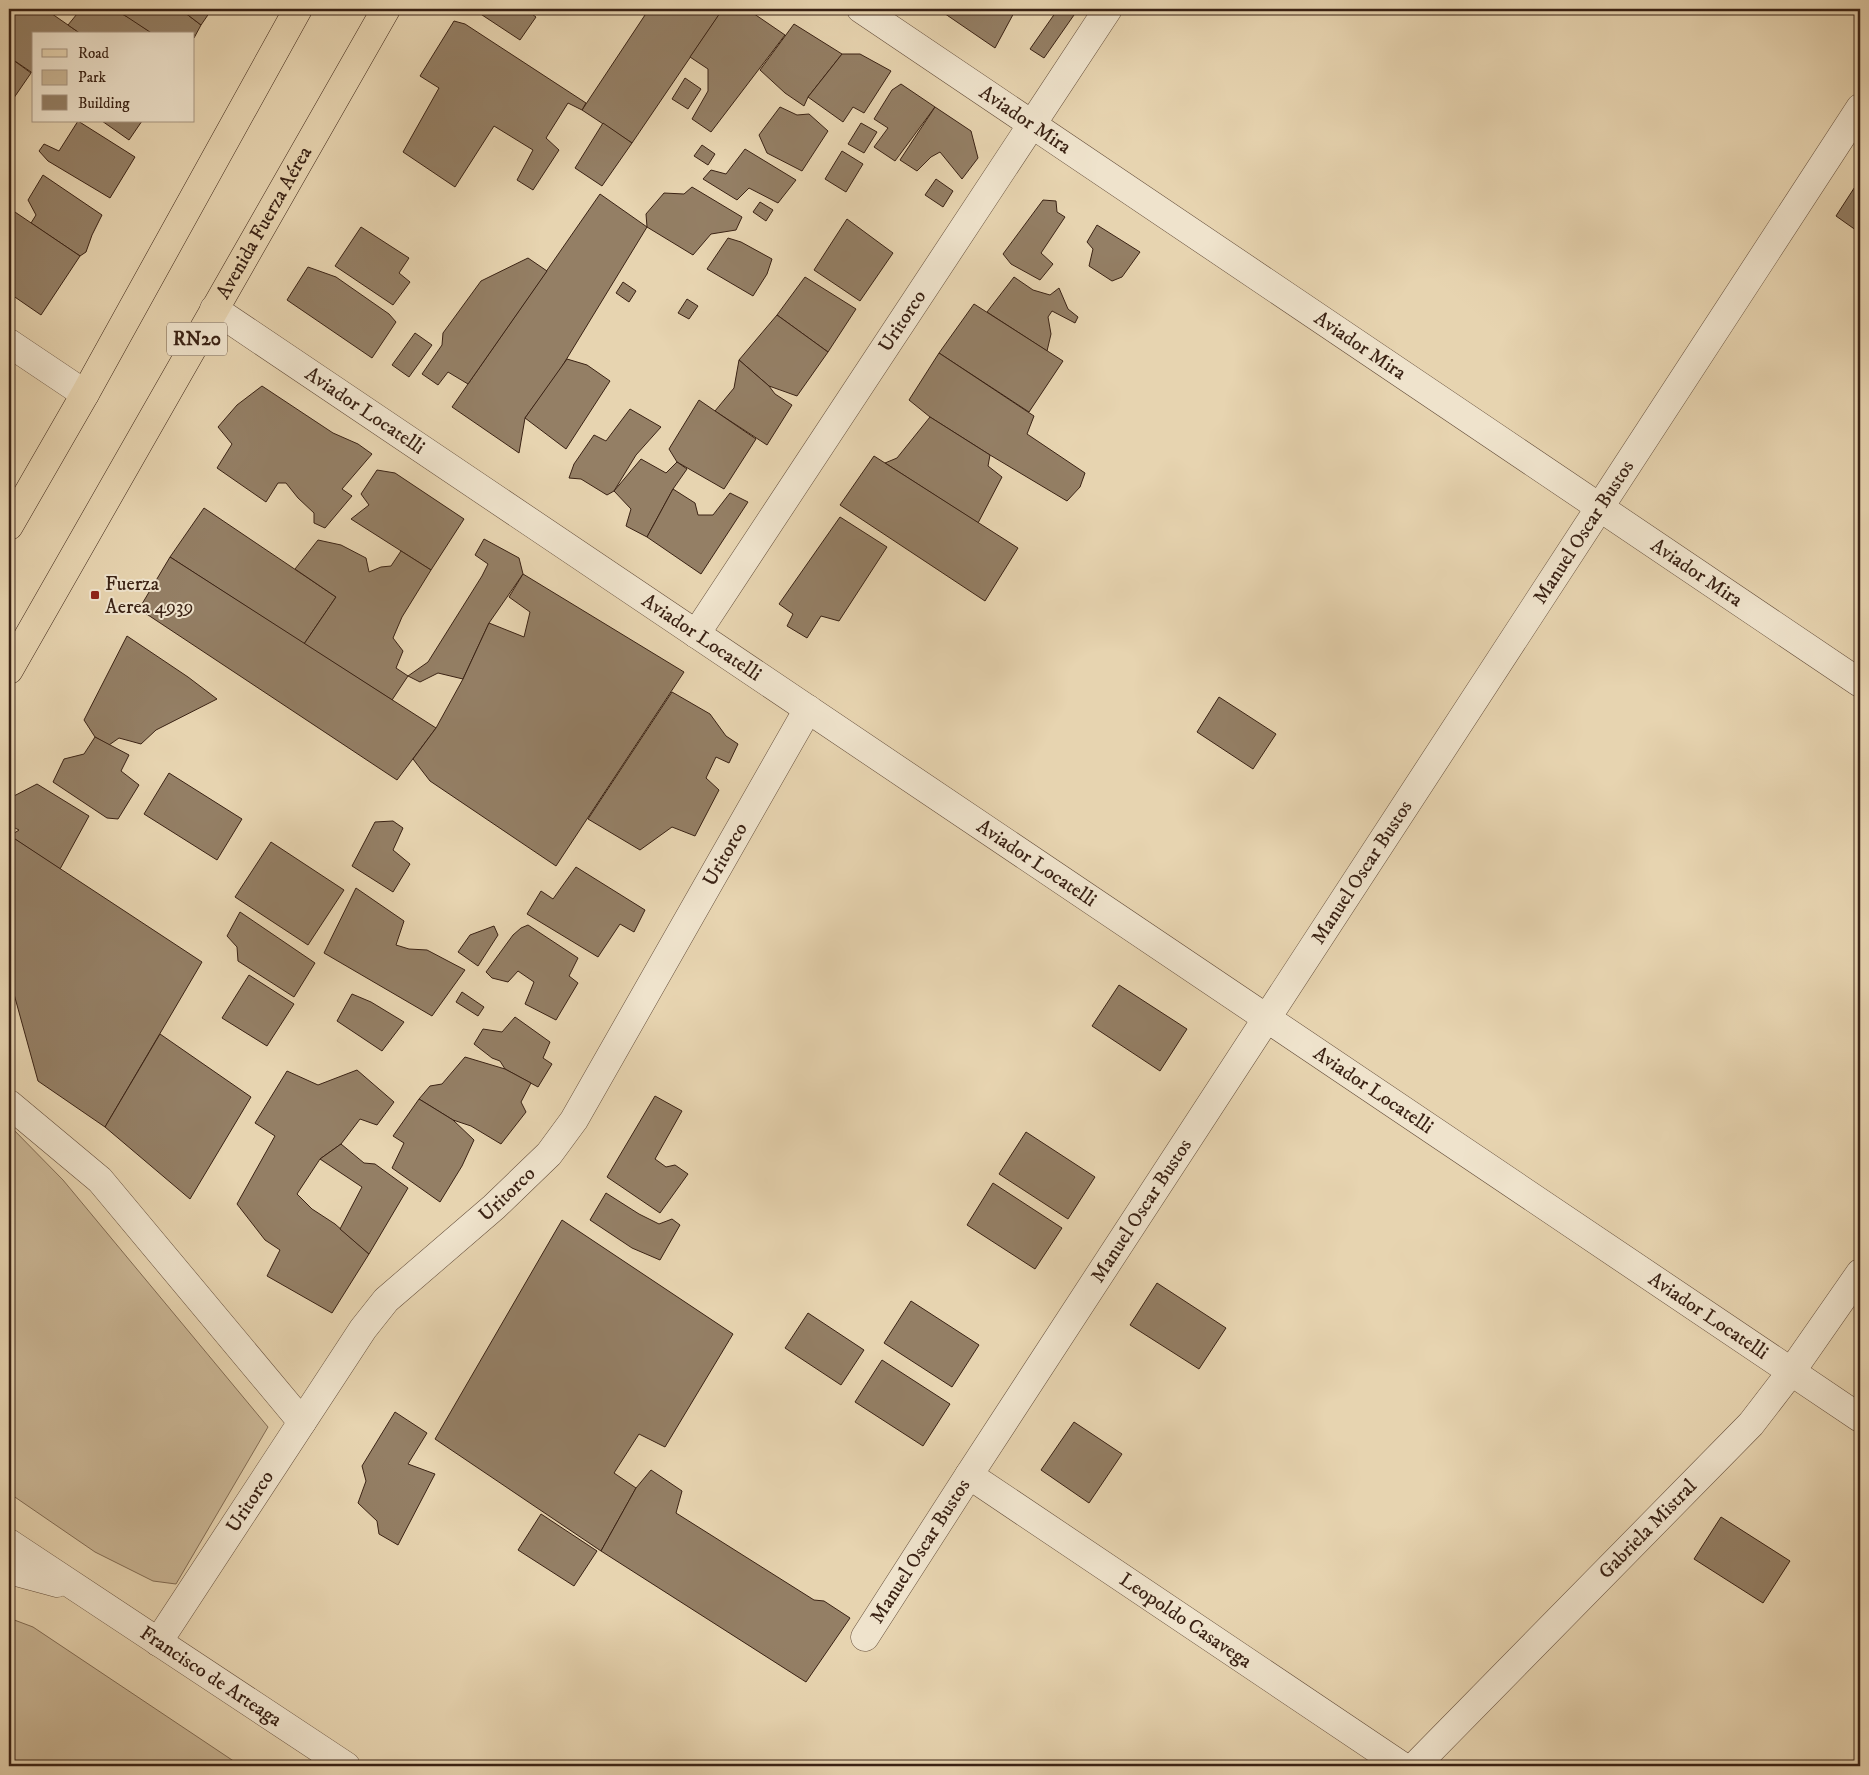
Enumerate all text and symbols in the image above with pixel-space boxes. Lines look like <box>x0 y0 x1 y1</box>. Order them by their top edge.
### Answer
legend <box>32 32 195 122</box>
text: Road <box>78 44 110 63</box>
text: Park <box>78 68 107 87</box>
street label: Aviador Mira <box>974 80 1076 160</box>
text: Building <box>78 94 130 113</box>
street label: Avenida Fuerza Aérea <box>211 141 318 303</box>
street label: Uritorco <box>873 285 932 357</box>
street label: Aviador Mira <box>1309 306 1411 386</box>
road number: RN20 <box>167 322 227 356</box>
street label: Aviador Locatelli <box>300 361 430 460</box>
street label: Manuel Oscar Bustos <box>1528 455 1640 609</box>
street label: Aviador Mira <box>1646 533 1748 613</box>
place label: Fuerza Aerea 4939 <box>105 572 193 620</box>
street label: Aviador Locatelli <box>637 588 766 687</box>
marker: Fuerza Aerea 4939 <box>89 589 101 601</box>
street label: Manuel Oscar Bustos <box>1306 795 1418 949</box>
street label: Aviador Locatelli <box>972 814 1101 913</box>
street label: Uritorco <box>697 818 753 891</box>
street label: Aviador Locatelli <box>1309 1041 1438 1139</box>
street label: Manuel Oscar Bustos <box>1085 1134 1198 1287</box>
street label: Uritorco <box>473 1161 541 1227</box>
street label: Aviador Locatelli <box>1644 1267 1773 1365</box>
street label: Uritorco <box>221 1466 279 1537</box>
street label: Manuel Oscar Bustos <box>864 1474 976 1628</box>
street label: Gabriela Mistral <box>1593 1474 1702 1584</box>
street label: Leopoldo Casavega <box>1115 1567 1257 1674</box>
street label: Francisco de Arteaga <box>135 1621 287 1733</box>

